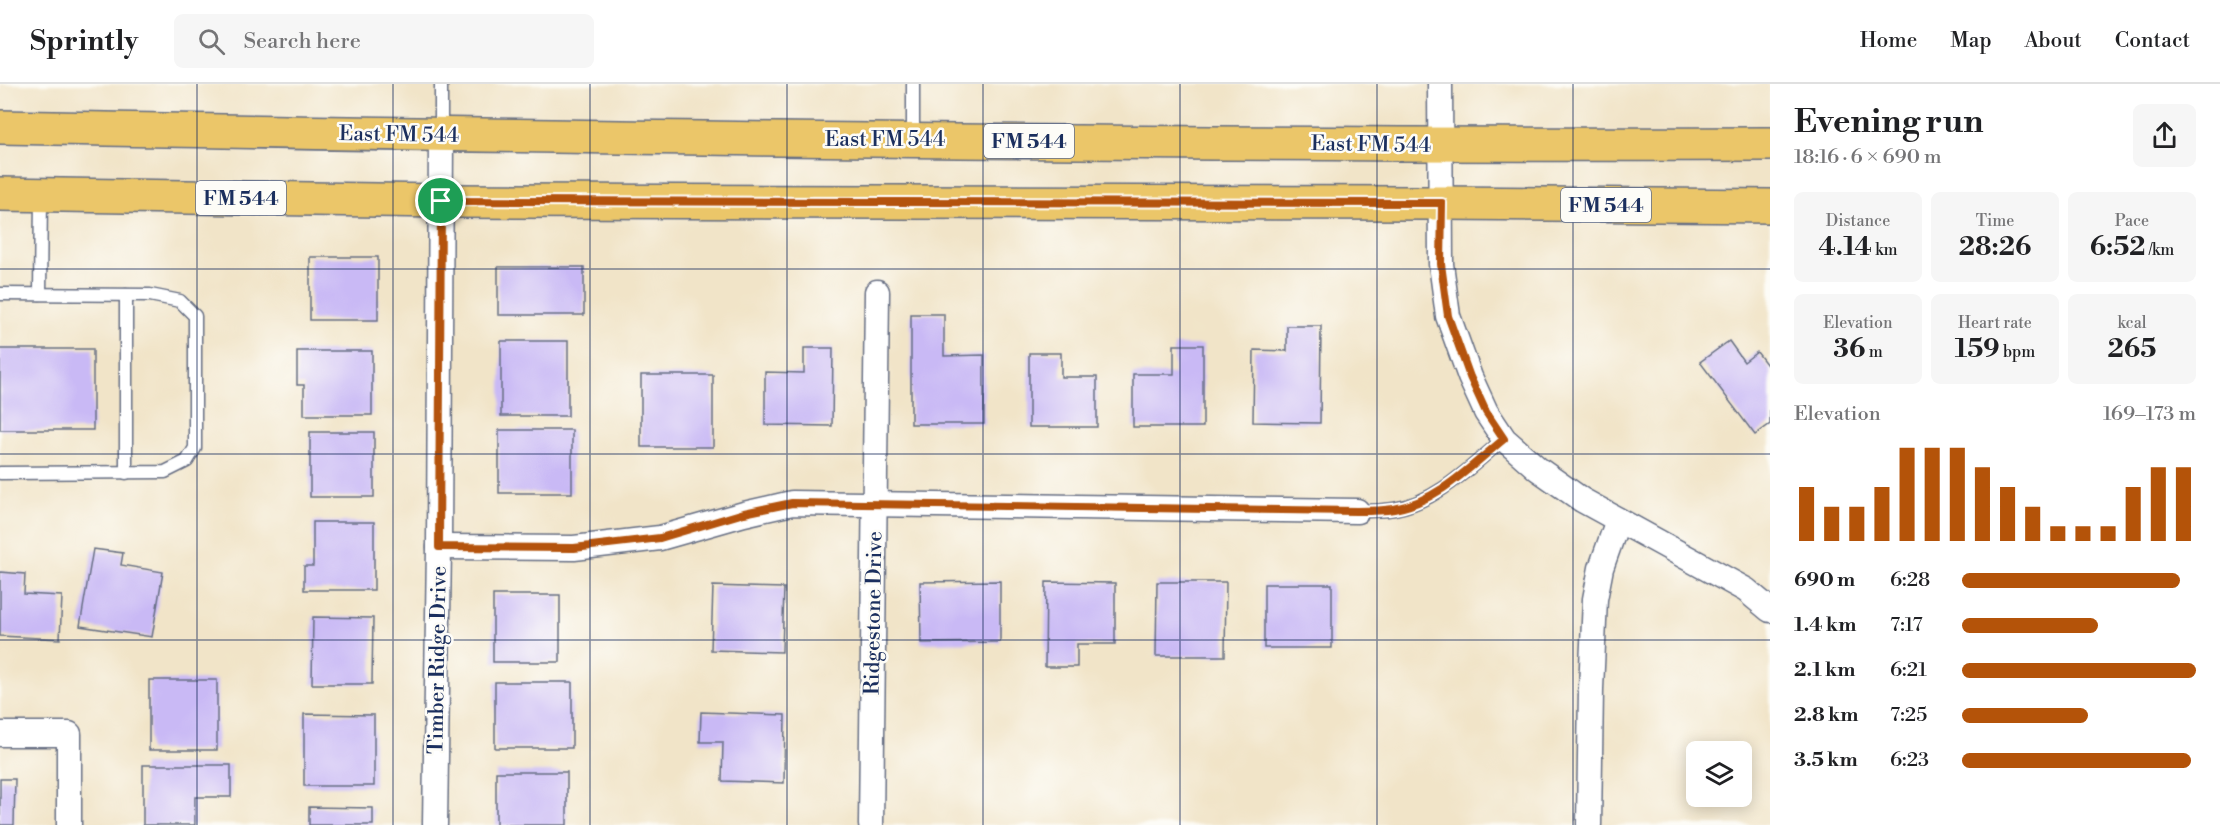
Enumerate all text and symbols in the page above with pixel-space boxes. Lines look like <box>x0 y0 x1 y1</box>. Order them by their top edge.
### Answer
search box <box>174 14 594 68</box>
text: Sprintly <box>30 24 138 59</box>
icon: search <box>195 25 228 58</box>
text: Search here <box>243 28 361 55</box>
text: Home <box>1860 28 1917 54</box>
text: Map <box>1950 28 1992 54</box>
text: About <box>2025 28 2082 54</box>
text: Contact <box>2115 28 2190 54</box>
text: Evening run <box>1794 102 1983 143</box>
button: share <box>2133 104 2196 167</box>
street label: East FM 544 <box>339 121 459 149</box>
road number: FM 544 <box>984 124 1074 158</box>
street label: East FM 544 <box>825 127 945 153</box>
street label: East FM 544 <box>1311 131 1431 159</box>
text: 18:16 · 6 × 690 m <box>1794 145 1942 170</box>
pin <box>415 175 466 226</box>
road number: FM 544 <box>196 181 286 215</box>
icon: arrive <box>424 184 457 217</box>
road number: FM 544 <box>1561 188 1651 222</box>
text: Distance <box>1826 211 1890 231</box>
text: Time <box>1976 211 2014 231</box>
text: Pace <box>2115 211 2149 231</box>
text: 4.14 <box>1818 231 1872 263</box>
text: 28:26 <box>1959 231 2031 263</box>
text: 6:52 <box>2090 231 2146 263</box>
text: km <box>1872 240 1898 260</box>
text: /km <box>2146 240 2174 260</box>
text: Elevation <box>1823 313 1893 333</box>
text: Heart rate <box>1958 313 2032 333</box>
text: kcal <box>2117 313 2147 333</box>
text: 36 <box>1833 333 1865 365</box>
text: 159 <box>1955 333 2000 365</box>
text: 265 <box>2108 333 2156 365</box>
text: m <box>1865 342 1883 362</box>
text: bpm <box>2000 342 2035 362</box>
text: Elevation <box>1794 402 1881 427</box>
text: 169–173 m <box>2103 402 2196 427</box>
street label: Ridgestone Drive <box>860 531 888 695</box>
street label: Timber Ridge Drive <box>423 566 453 754</box>
text: 690 m <box>1794 568 1855 593</box>
text: 6:28 <box>1890 568 1930 593</box>
text: 1.4 km <box>1794 613 1856 638</box>
text: 7:17 <box>1890 613 1923 638</box>
text: 2.1 km <box>1794 658 1856 683</box>
text: 6:21 <box>1890 658 1927 683</box>
text: 2.8 km <box>1794 703 1858 728</box>
text: 7:25 <box>1890 703 1927 728</box>
map controls <box>1686 741 1752 807</box>
button: layers <box>1686 741 1752 807</box>
text: 3.5 km <box>1794 748 1858 773</box>
text: 6:23 <box>1890 748 1929 773</box>

